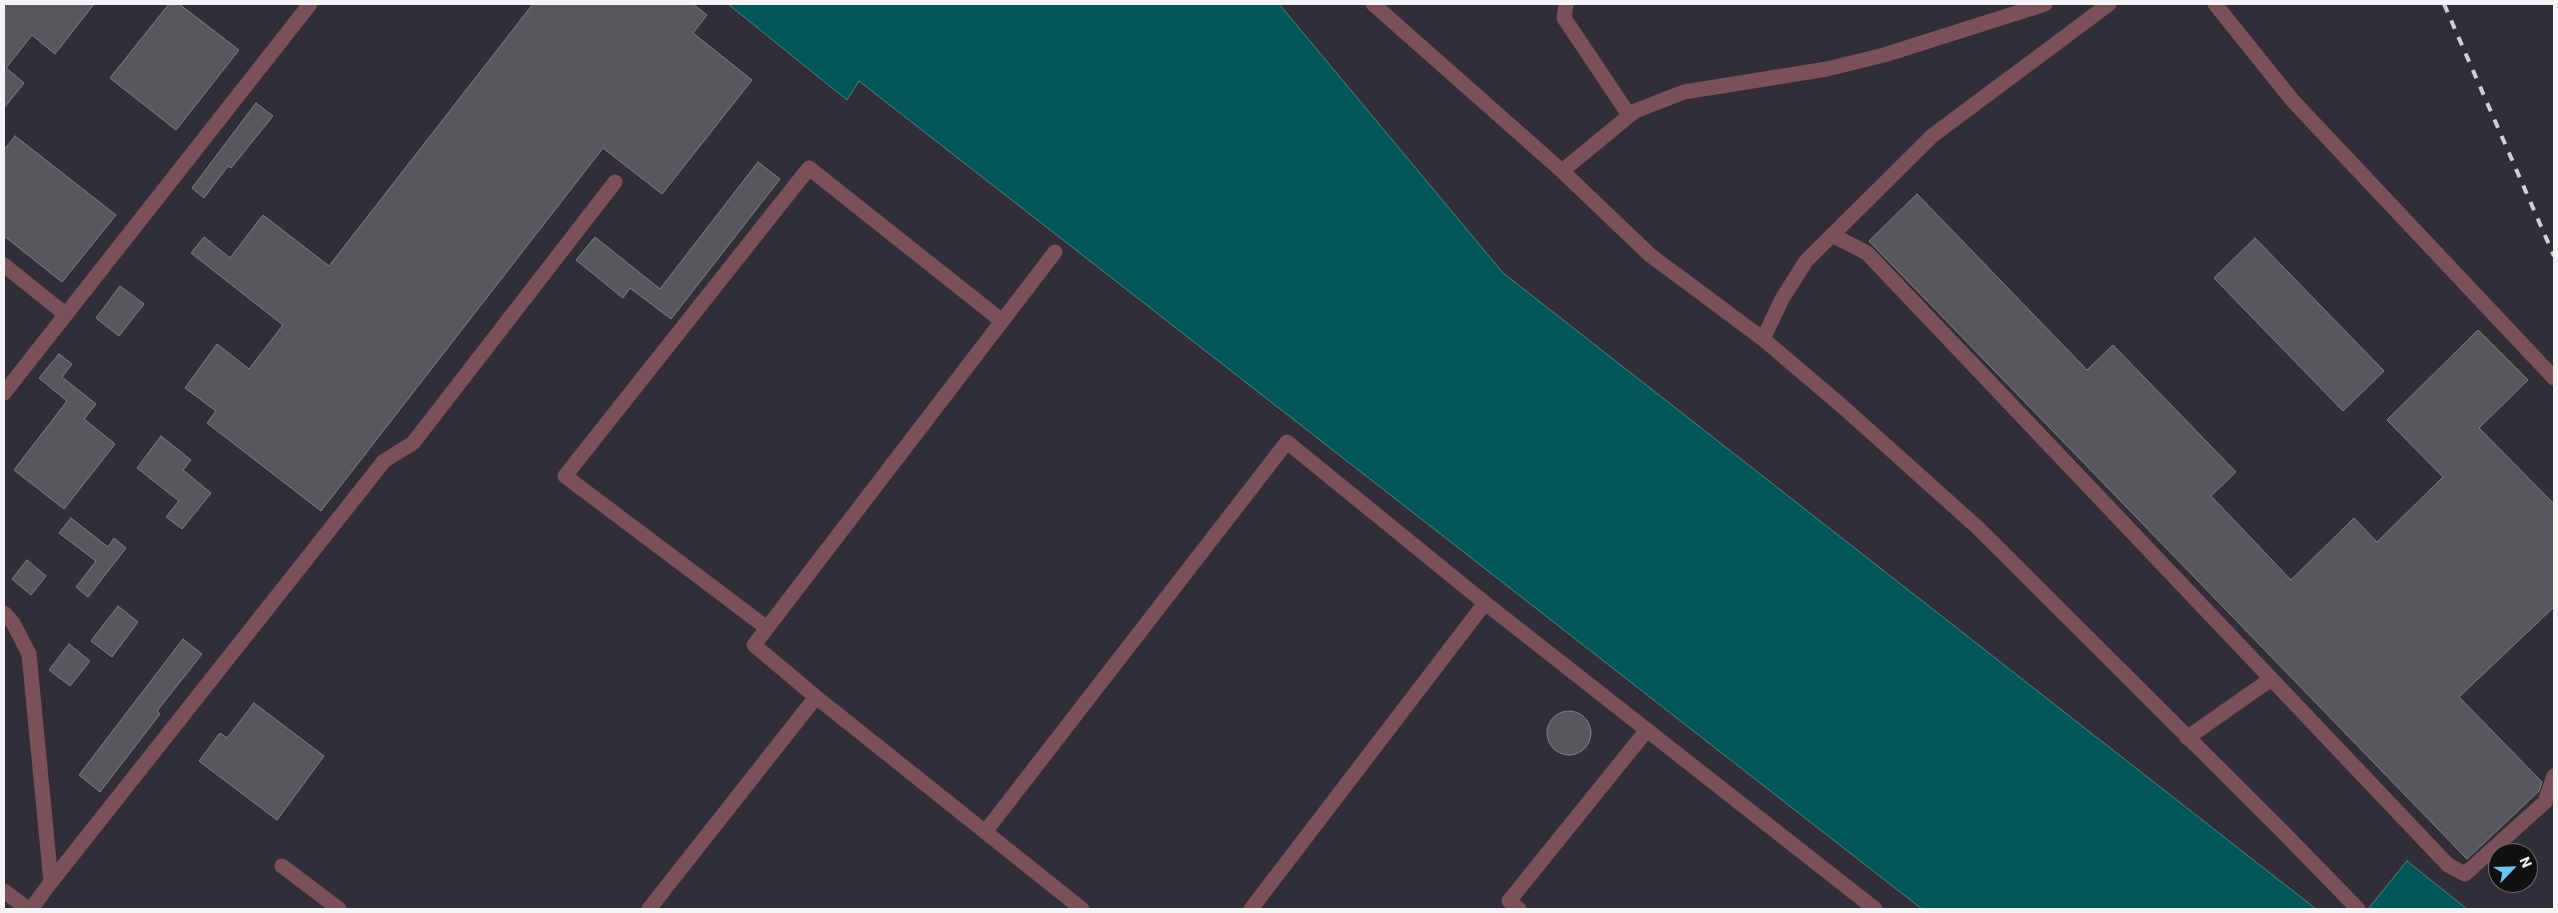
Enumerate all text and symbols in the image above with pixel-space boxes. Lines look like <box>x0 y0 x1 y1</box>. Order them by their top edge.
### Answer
north arrow <box>2488 843 2538 893</box>
text: N <box>2516 855 2535 870</box>

